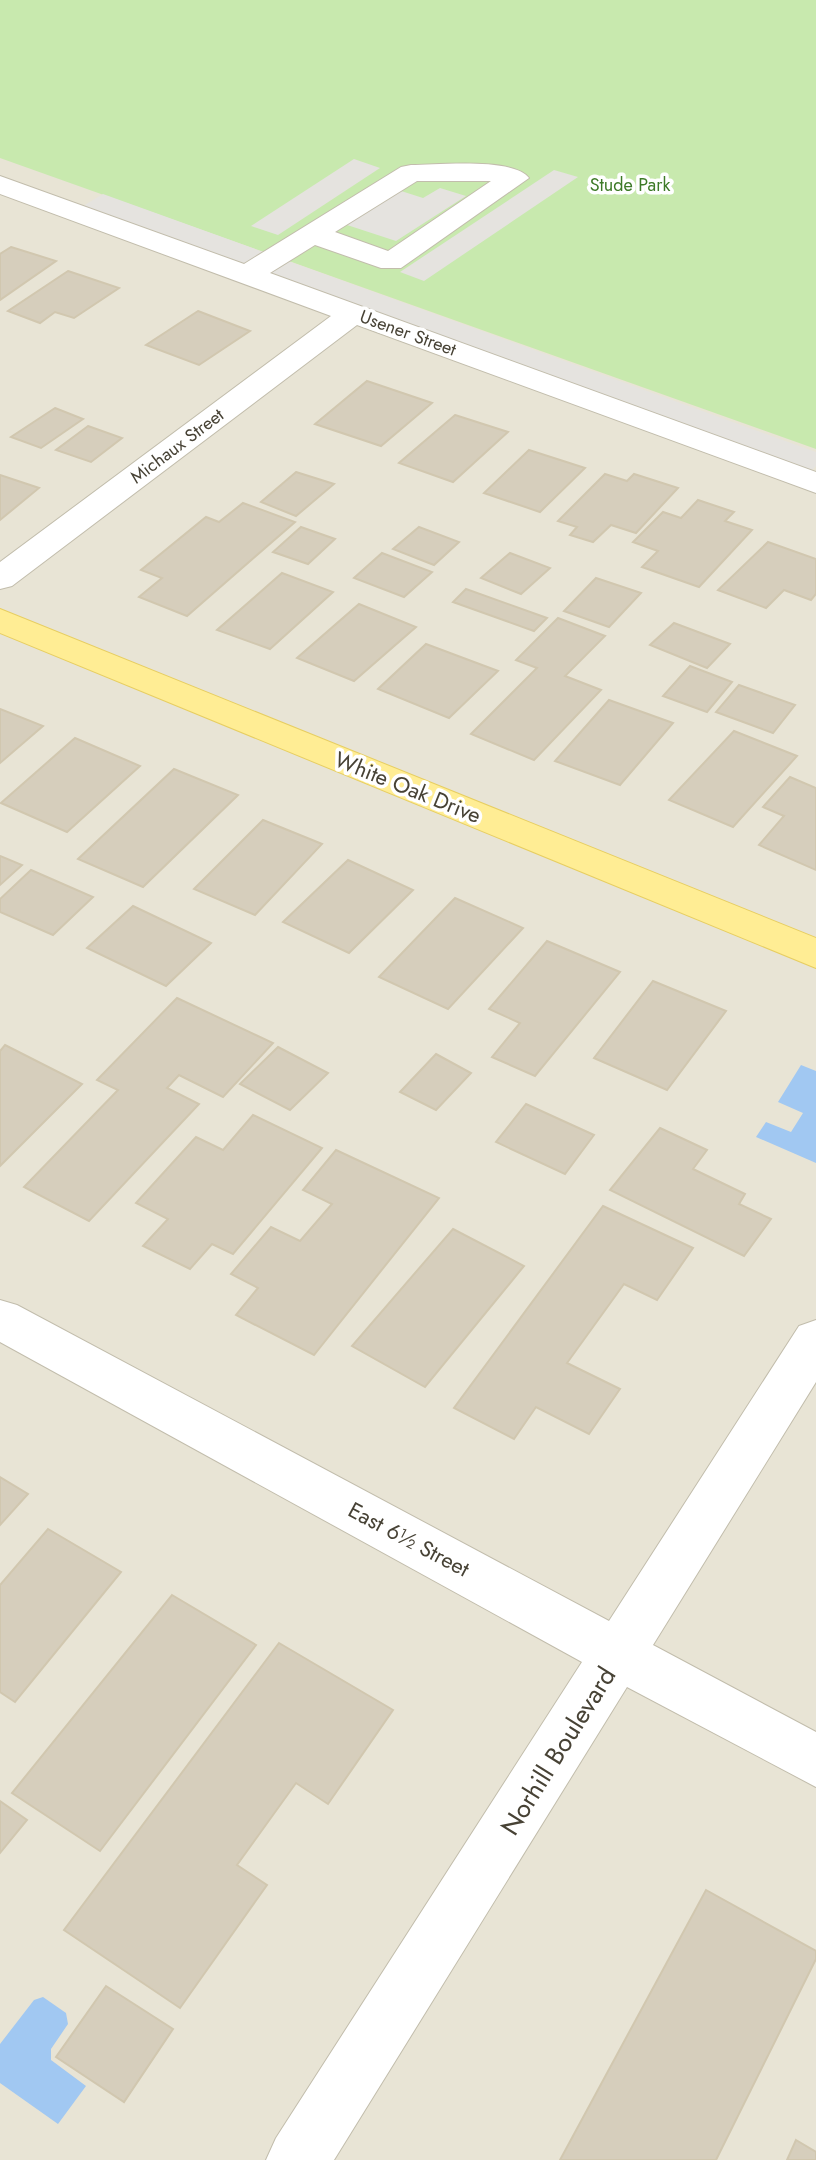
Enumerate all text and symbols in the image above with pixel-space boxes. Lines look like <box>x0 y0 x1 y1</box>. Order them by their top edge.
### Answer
park label: Stude Park <box>590 172 670 198</box>
street label: Usener Street <box>356 304 461 363</box>
street label: Michaux Street <box>125 402 230 490</box>
street label: White Oak Drive <box>330 743 486 831</box>
street label: East 6½ Street <box>343 1494 476 1585</box>
street label: Norhill Boulevard <box>491 1659 625 1843</box>

